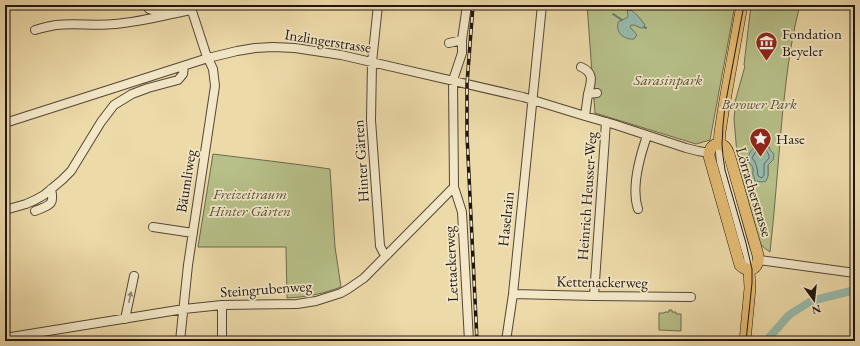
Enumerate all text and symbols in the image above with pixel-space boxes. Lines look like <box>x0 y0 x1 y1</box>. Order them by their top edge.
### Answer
street label: Inzlingerstrasse <box>283 24 373 57</box>
place label: Fondation Beyeler <box>782 24 842 60</box>
museum icon: Fondation Beyeler <box>753 30 779 63</box>
park label: Sarasinpark <box>633 70 703 89</box>
park label: Berower Park <box>720 94 797 113</box>
street label: Hinter Gärten <box>348 119 373 203</box>
place icon: Hase <box>748 126 774 159</box>
place label: Hase <box>776 129 805 148</box>
street label: Heinrich Heusser-Weg <box>573 130 601 261</box>
street label: Lörracherstrasse <box>732 145 777 239</box>
street label: Bäumliweg <box>171 147 200 214</box>
park label: Freizeitraum Hinter Gärten <box>208 184 291 220</box>
street label: Haselrain <box>493 191 518 247</box>
street label: Lettackerweg <box>439 225 462 303</box>
street label: Kettenackerweg <box>556 271 648 292</box>
street label: Steingrubenweg <box>219 276 313 301</box>
north arrow <box>794 280 834 320</box>
one-way arrow <box>127 291 133 304</box>
text: N <box>810 302 823 318</box>

